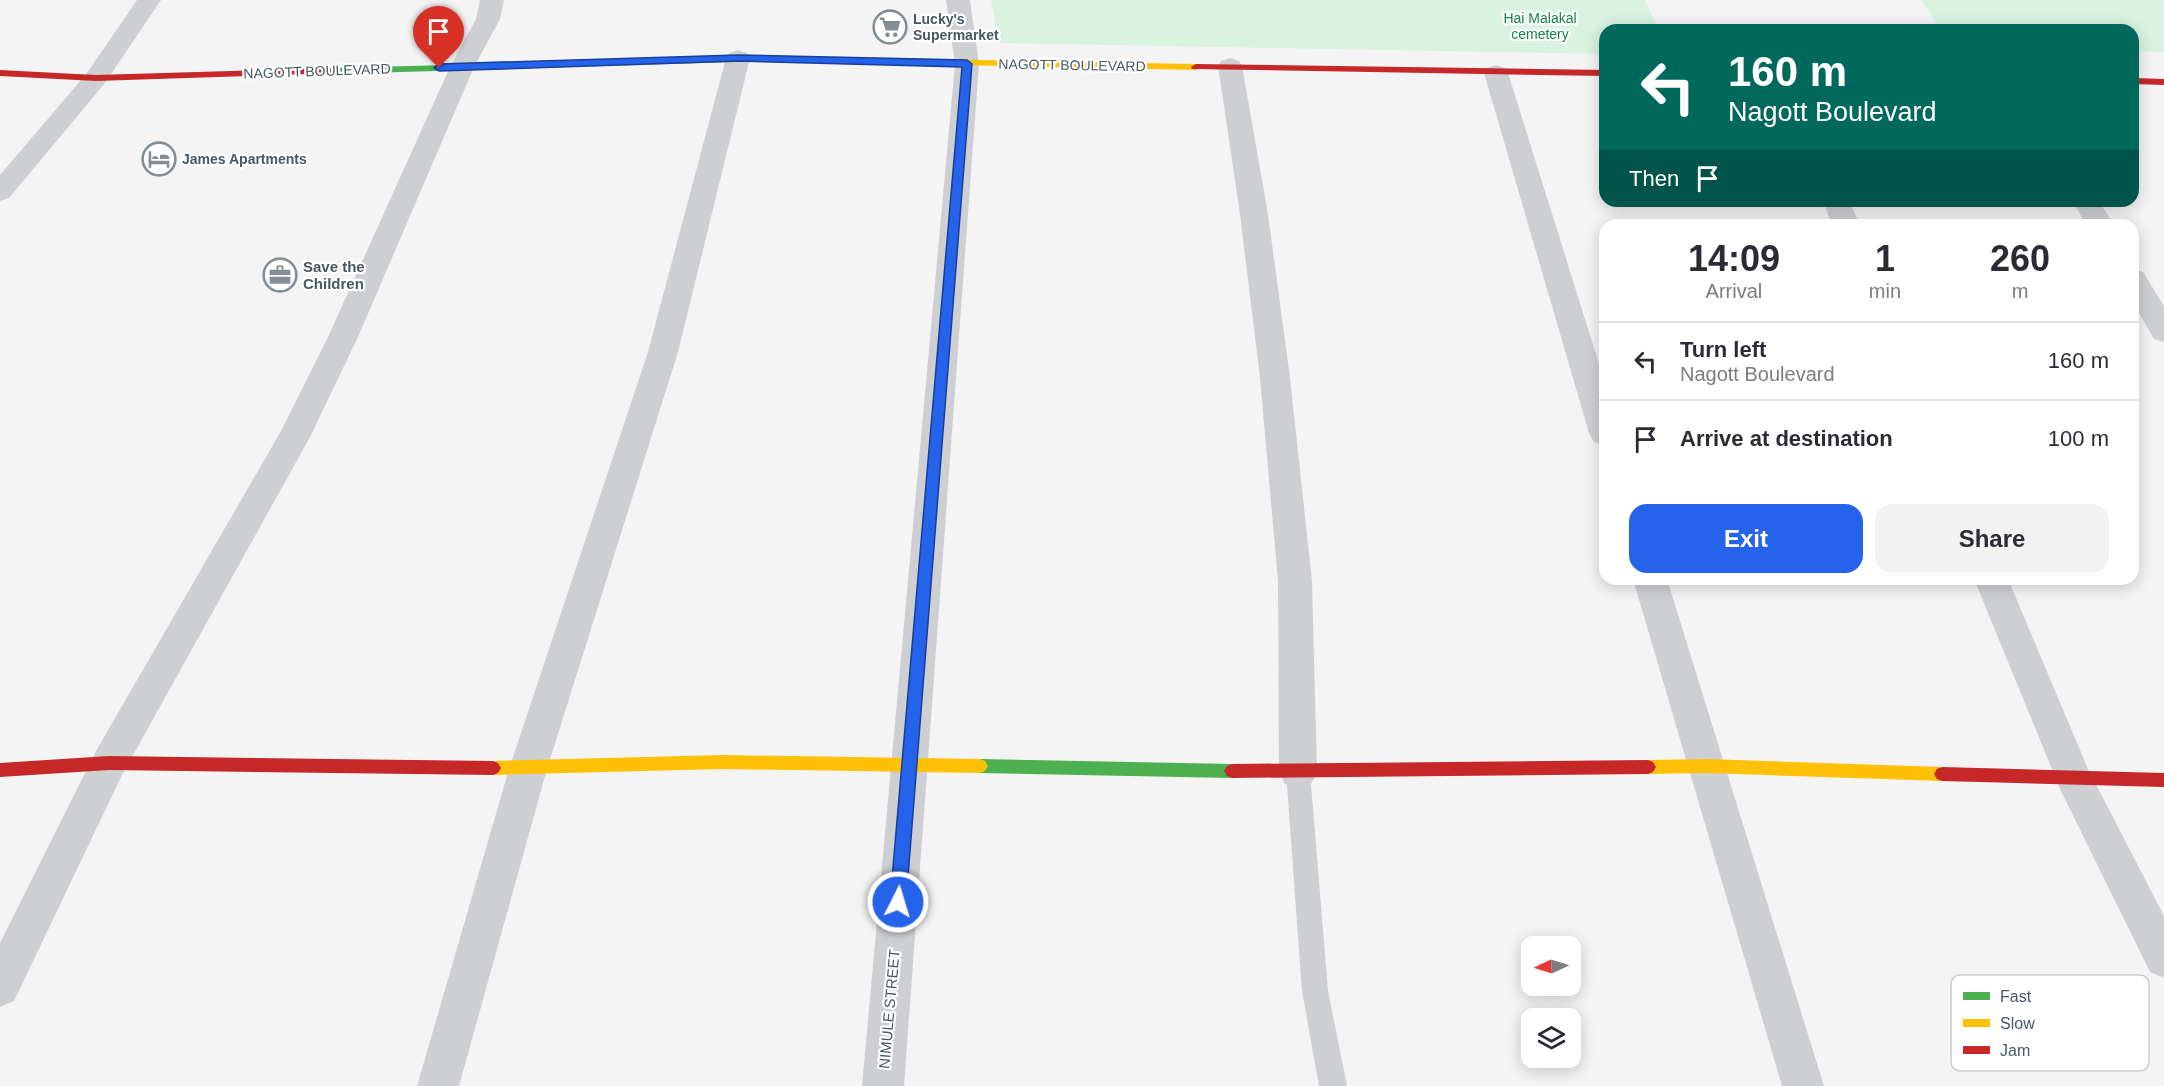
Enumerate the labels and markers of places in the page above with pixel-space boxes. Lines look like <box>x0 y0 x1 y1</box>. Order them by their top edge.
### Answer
pin <box>413 6 464 68</box>
supermarket icon: Lucky's Supermarket <box>872 9 908 45</box>
place label: Lucky's Supermarket <box>913 11 999 43</box>
hotel icon: James Apartments <box>141 141 177 177</box>
place label: James Apartments <box>182 151 307 167</box>
office icon: Save the Children <box>262 257 298 293</box>
place label: Save the Children <box>303 258 365 292</box>

